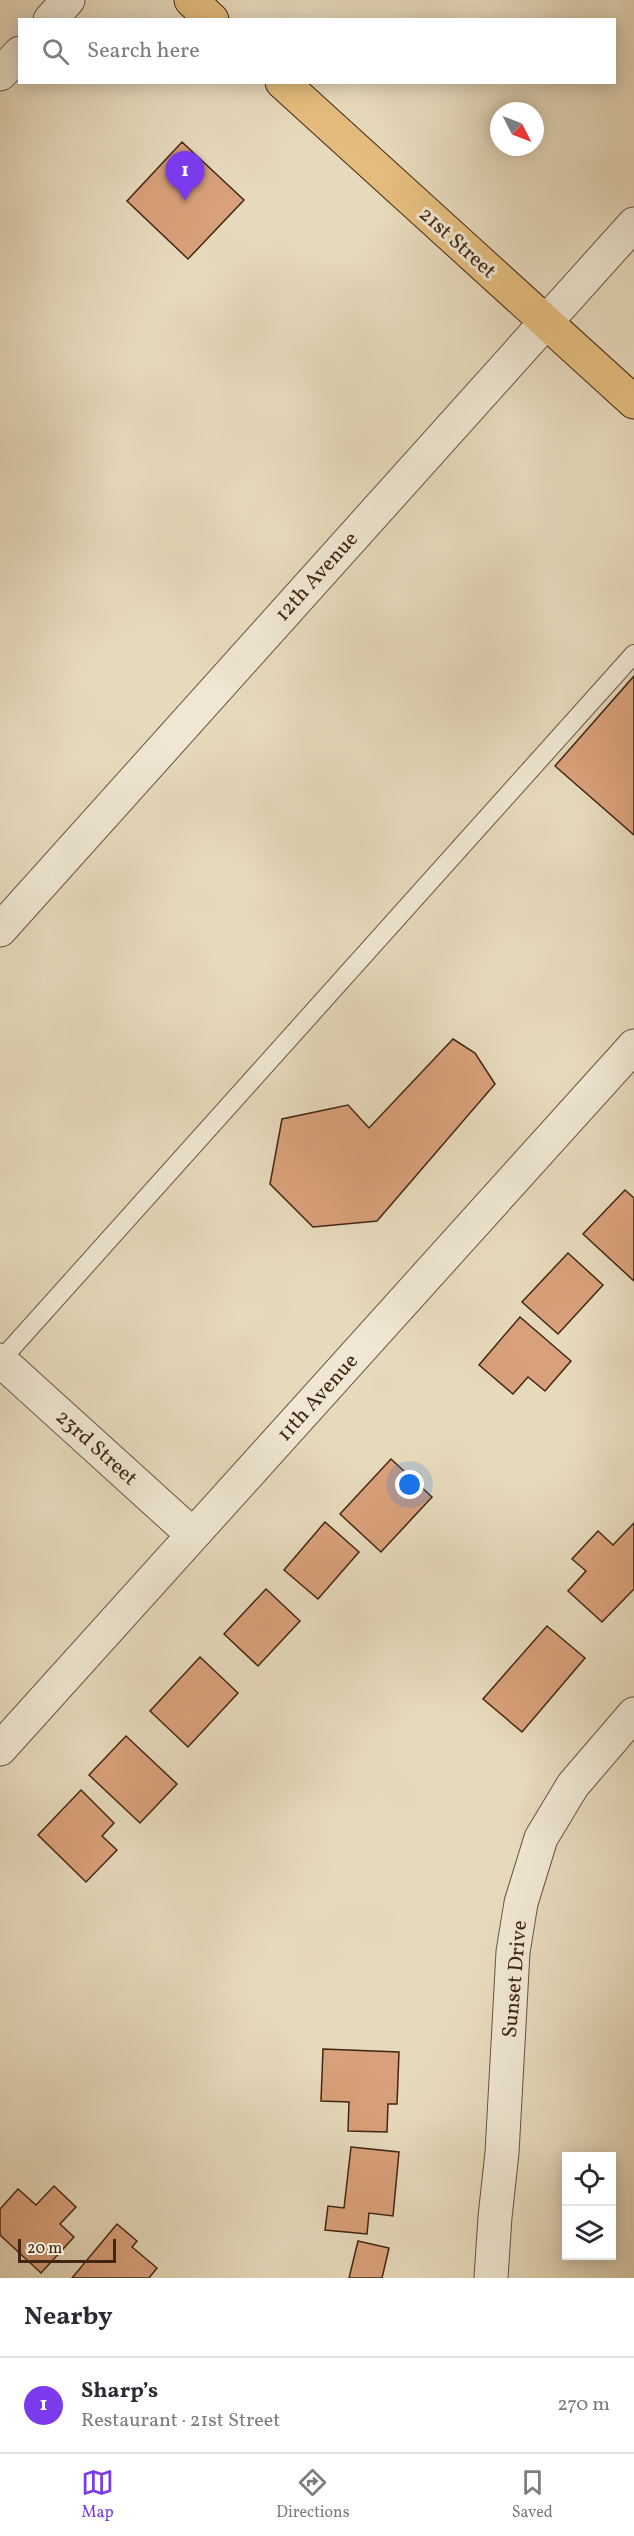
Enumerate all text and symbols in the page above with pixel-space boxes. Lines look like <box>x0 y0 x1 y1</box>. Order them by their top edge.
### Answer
search box <box>18 18 616 84</box>
icon: search <box>39 35 72 68</box>
text: Search here <box>87 36 200 67</box>
north arrow <box>490 102 544 156</box>
pin: 1 <box>166 152 204 201</box>
street label: 21st Street <box>412 201 502 286</box>
street label: 12th Avenue <box>269 526 365 628</box>
street label: 11th Avenue <box>271 1348 365 1448</box>
street label: 23rd Street <box>49 1403 143 1493</box>
your location <box>395 1470 424 1499</box>
street label: Sunset Drive <box>496 1919 535 2039</box>
map controls <box>562 2152 616 2260</box>
button: locate <box>562 2152 616 2206</box>
button: layers <box>562 2206 616 2260</box>
scale bar <box>18 2236 116 2264</box>
text: 20 m <box>27 2238 62 2260</box>
text: Nearby <box>24 2299 113 2335</box>
text: Sharp’s <box>81 2376 158 2407</box>
text: 1 <box>39 2391 48 2419</box>
text: 270 m <box>557 2391 610 2419</box>
text: Restaurant · 21st Street <box>81 2407 280 2435</box>
tab: Map <box>81 2466 114 2524</box>
tab: Directions <box>276 2466 350 2524</box>
tab: Saved <box>512 2466 553 2524</box>

